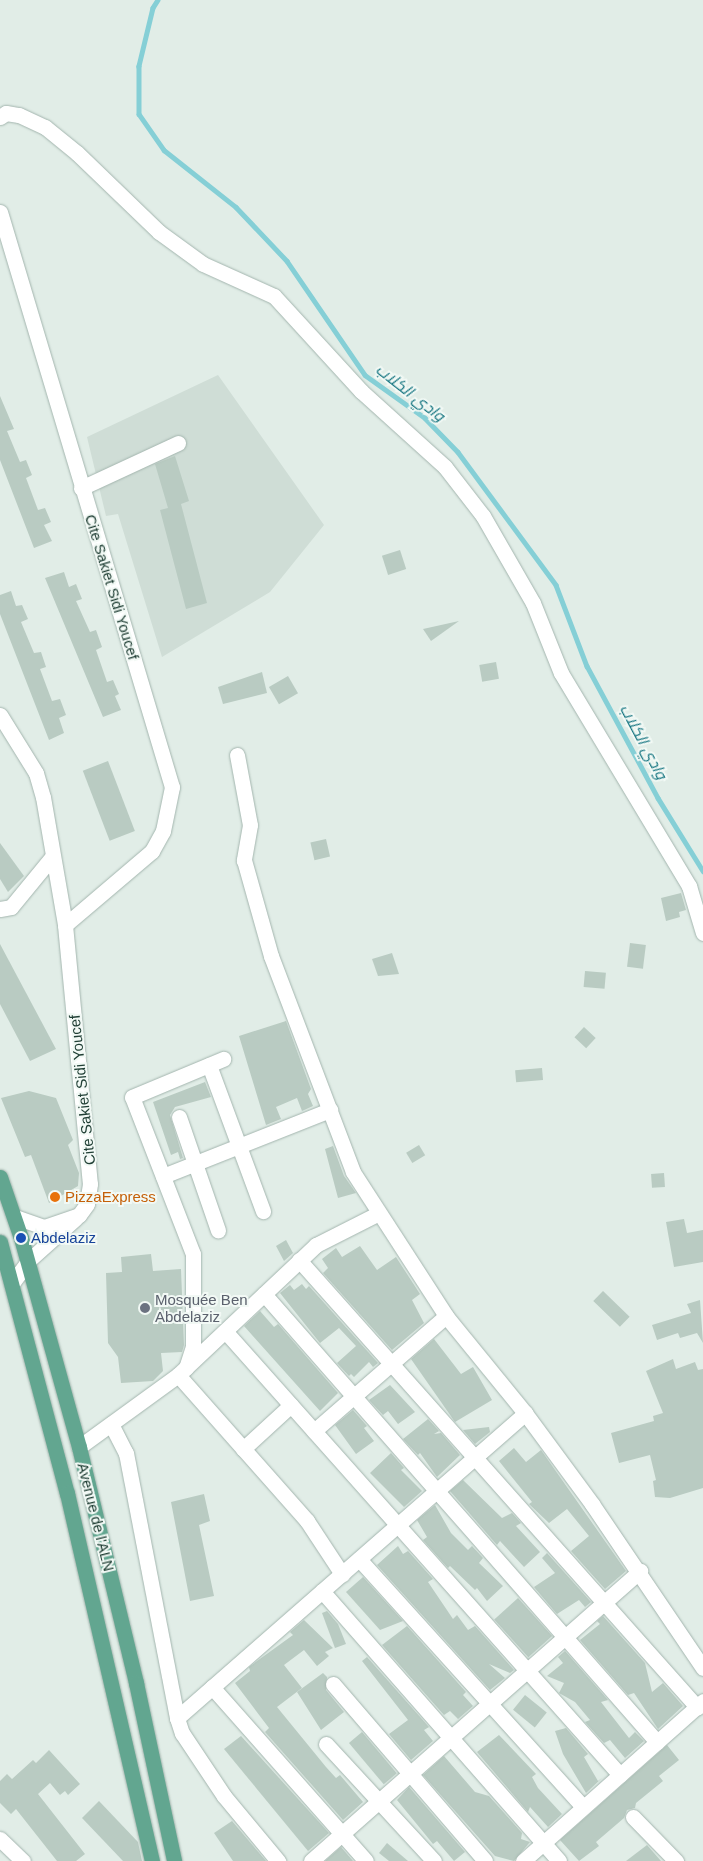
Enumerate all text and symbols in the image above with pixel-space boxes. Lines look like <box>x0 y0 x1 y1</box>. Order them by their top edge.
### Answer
water label: وادي الكلاب <box>372 360 448 426</box>
street label: Cite Sakiet Sidi Youcef <box>81 512 143 662</box>
water label: وادي الكلاب <box>615 701 671 783</box>
street label: Cite Sakiet Sidi Youcef <box>65 1014 99 1166</box>
place label: PizzaExpress <box>65 1188 156 1206</box>
marker: PizzaExpress <box>49 1191 61 1203</box>
place label: Abdelaziz <box>31 1229 96 1247</box>
marker: Abdelaziz <box>15 1232 27 1244</box>
place label: Mosquée Ben Abdelaziz <box>155 1290 248 1325</box>
marker: Mosquée Ben Abdelaziz <box>139 1302 151 1314</box>
street label: Avenue de l'ALN <box>74 1461 118 1573</box>

